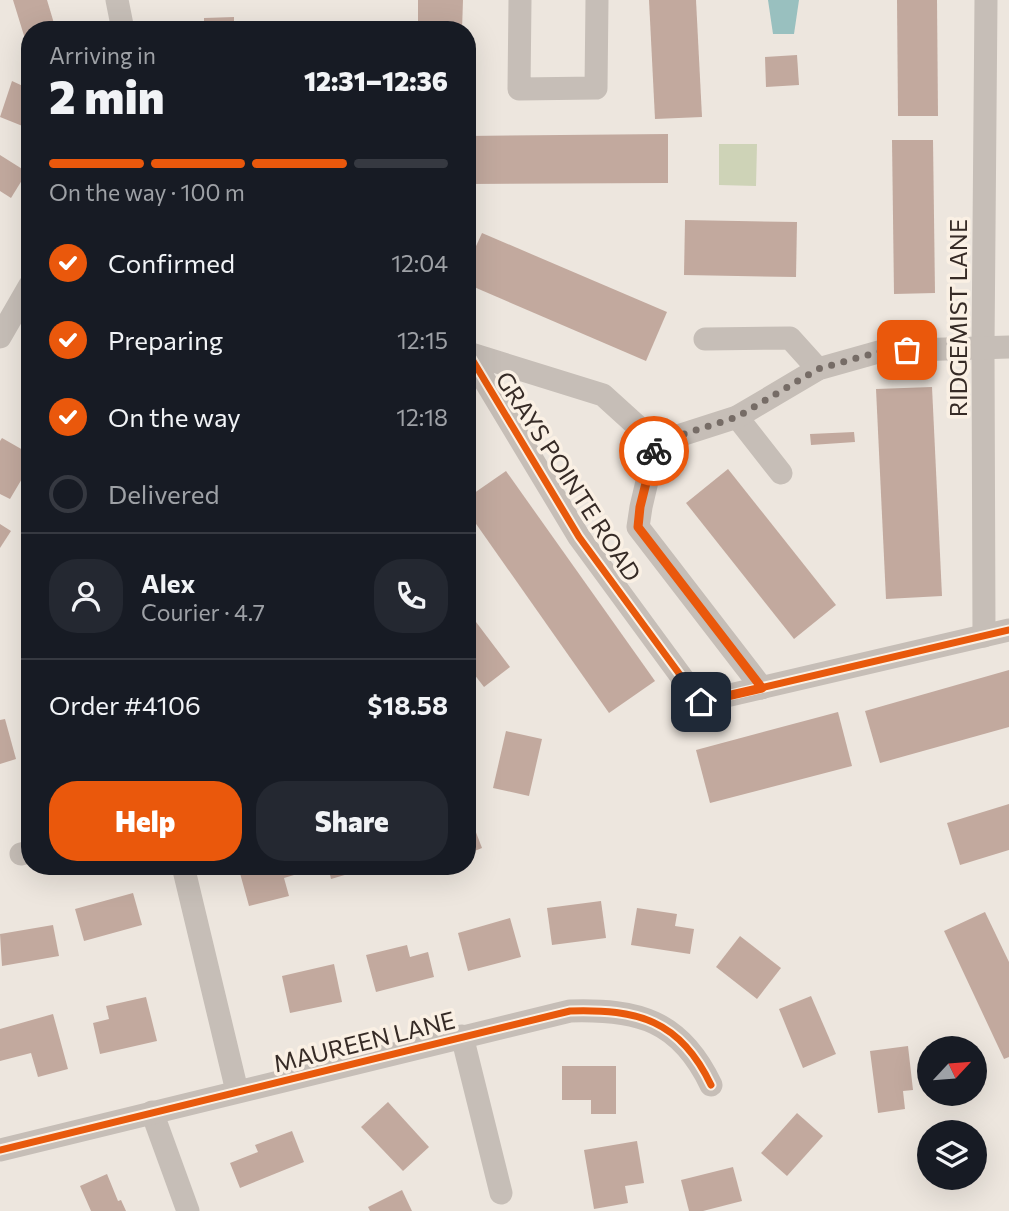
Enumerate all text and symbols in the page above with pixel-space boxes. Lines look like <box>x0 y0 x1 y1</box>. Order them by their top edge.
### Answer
text: Arriving in <box>49 41 156 69</box>
text: 12:31–12:36 <box>304 65 448 96</box>
text: 2 min <box>49 67 165 123</box>
text: On the way · 100 m <box>49 178 245 206</box>
street label: RIDGEMIST LANE <box>943 219 972 417</box>
icon: check <box>49 244 87 282</box>
text: Confirmed <box>108 247 235 278</box>
text: 12:04 <box>391 249 448 277</box>
pin <box>877 320 937 380</box>
icon: check <box>49 321 87 359</box>
text: Preparing <box>108 324 223 355</box>
text: 12:15 <box>397 326 448 354</box>
icon: bag <box>888 331 926 369</box>
street label: GRAYS POINTE ROAD <box>490 366 648 586</box>
icon: check <box>49 398 87 436</box>
text: On the way <box>108 401 241 432</box>
text: 12:18 <box>396 403 448 431</box>
courier <box>619 416 689 486</box>
icon: bike <box>635 432 673 470</box>
text: Delivered <box>108 478 219 509</box>
button: person <box>49 559 123 633</box>
button: phone <box>374 559 448 633</box>
text: Alex <box>141 567 195 598</box>
text: Courier · 4.7 <box>141 598 265 626</box>
pin <box>671 672 731 732</box>
icon: home <box>682 683 720 721</box>
text: Order #4106 <box>49 689 201 720</box>
text: $18.58 <box>367 689 448 720</box>
button: Help <box>49 781 242 861</box>
button: Share <box>256 781 448 861</box>
street label: MAUREEN LANE <box>270 1004 458 1078</box>
north arrow <box>917 1036 987 1106</box>
map controls <box>917 1036 987 1190</box>
button: layers <box>917 1120 987 1190</box>

